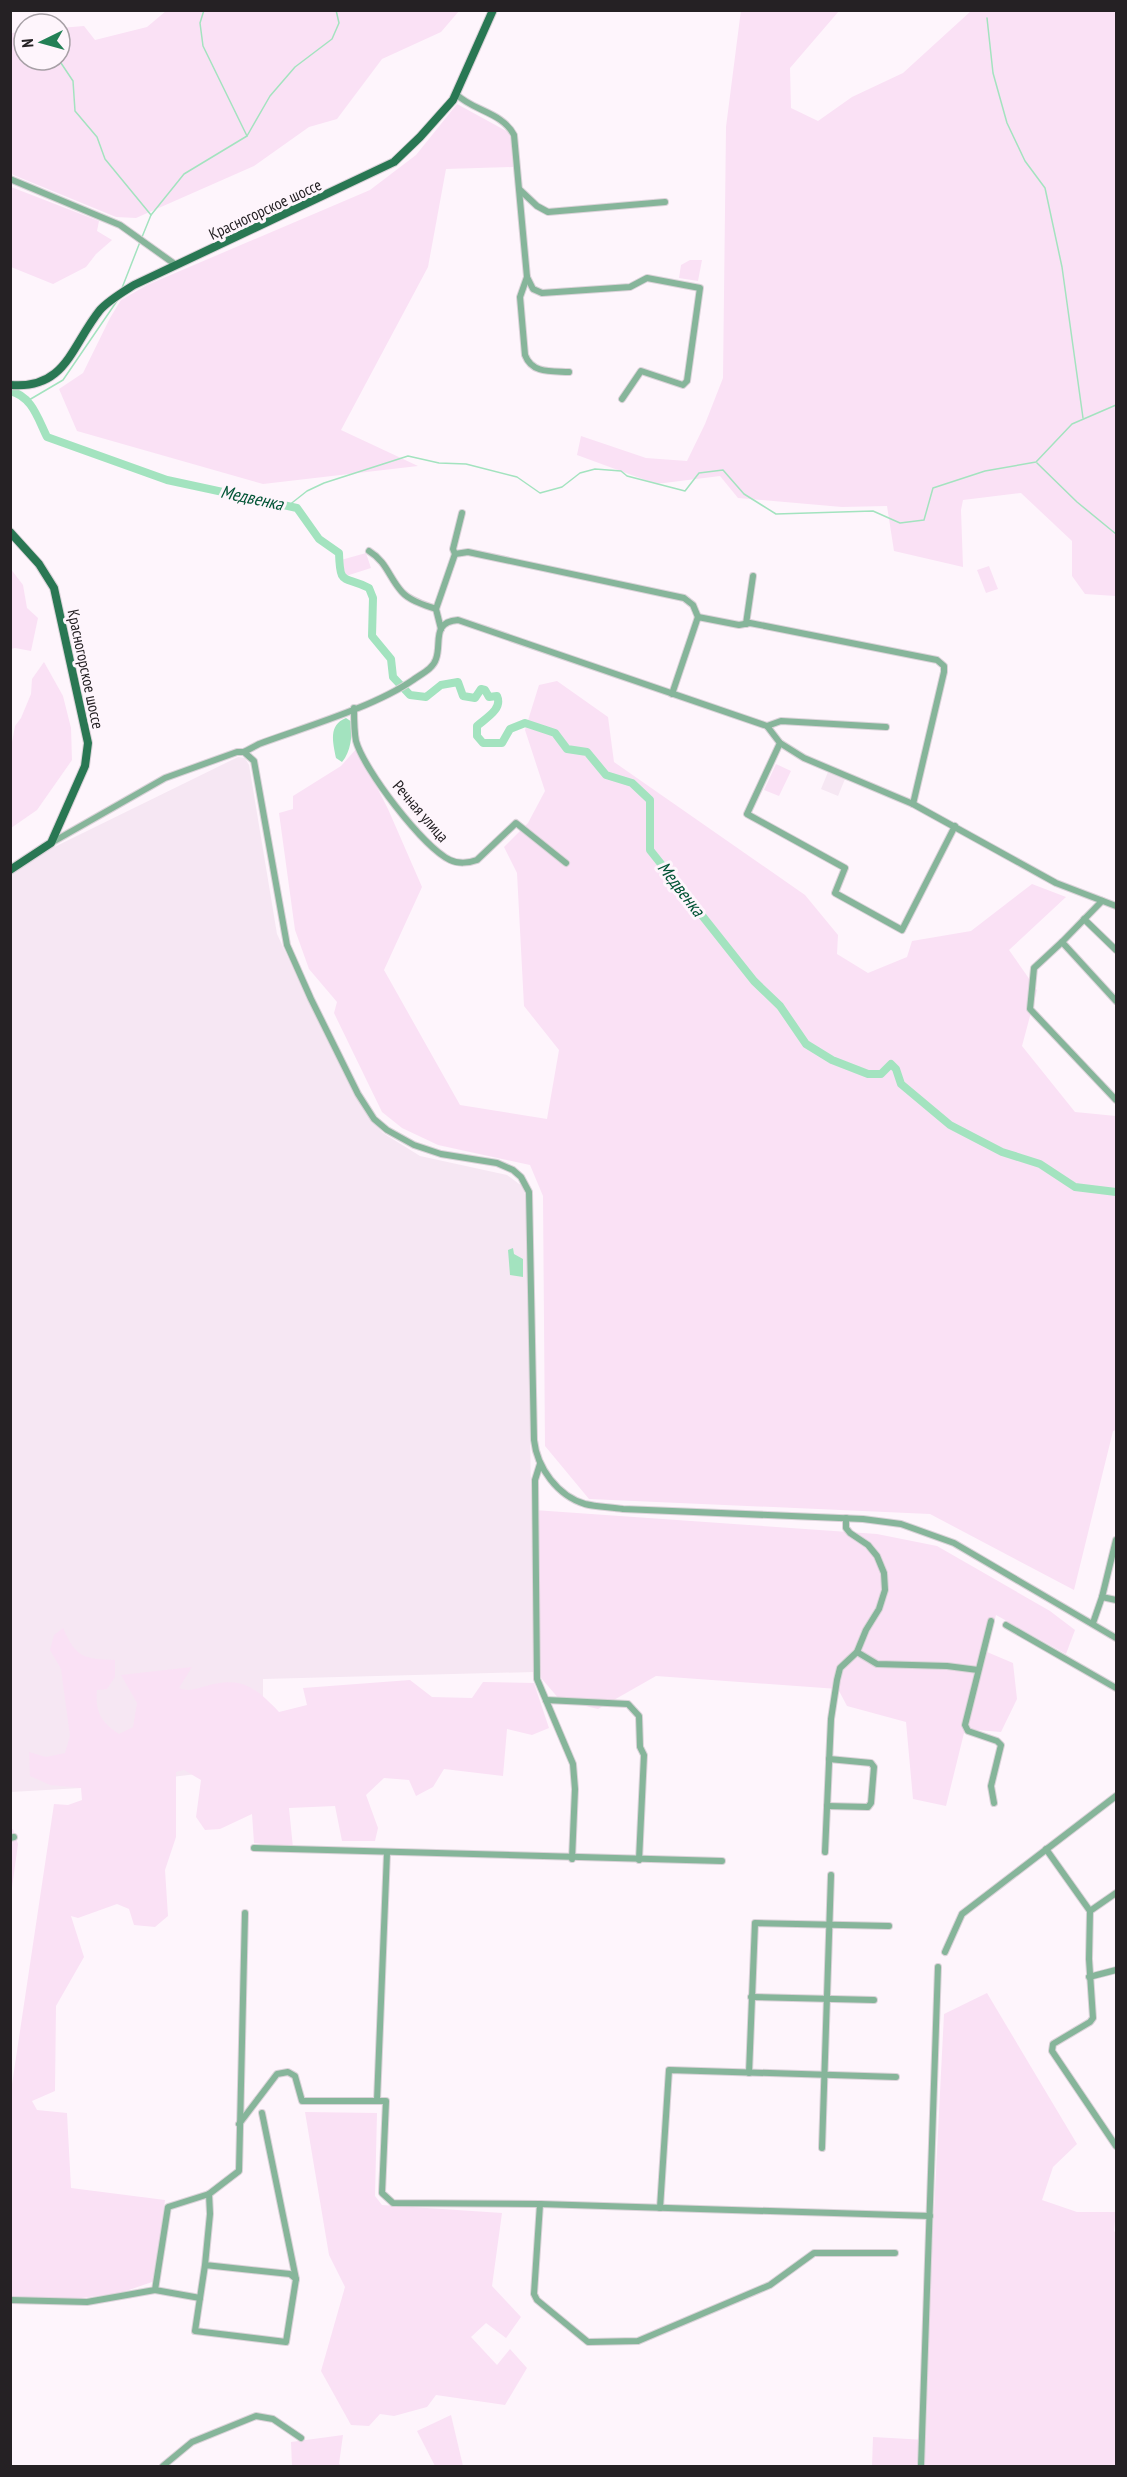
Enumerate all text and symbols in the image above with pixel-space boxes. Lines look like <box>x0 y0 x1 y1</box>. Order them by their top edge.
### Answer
north arrow <box>12 12 72 72</box>
text: N <box>17 38 37 48</box>
street label: Красногорское шоссе <box>206 174 324 244</box>
water label: Медвенка <box>219 480 286 515</box>
street label: Красногорское шоссе <box>64 607 108 731</box>
street label: Речная улица <box>389 776 453 846</box>
water label: Медвенка <box>653 857 710 921</box>

